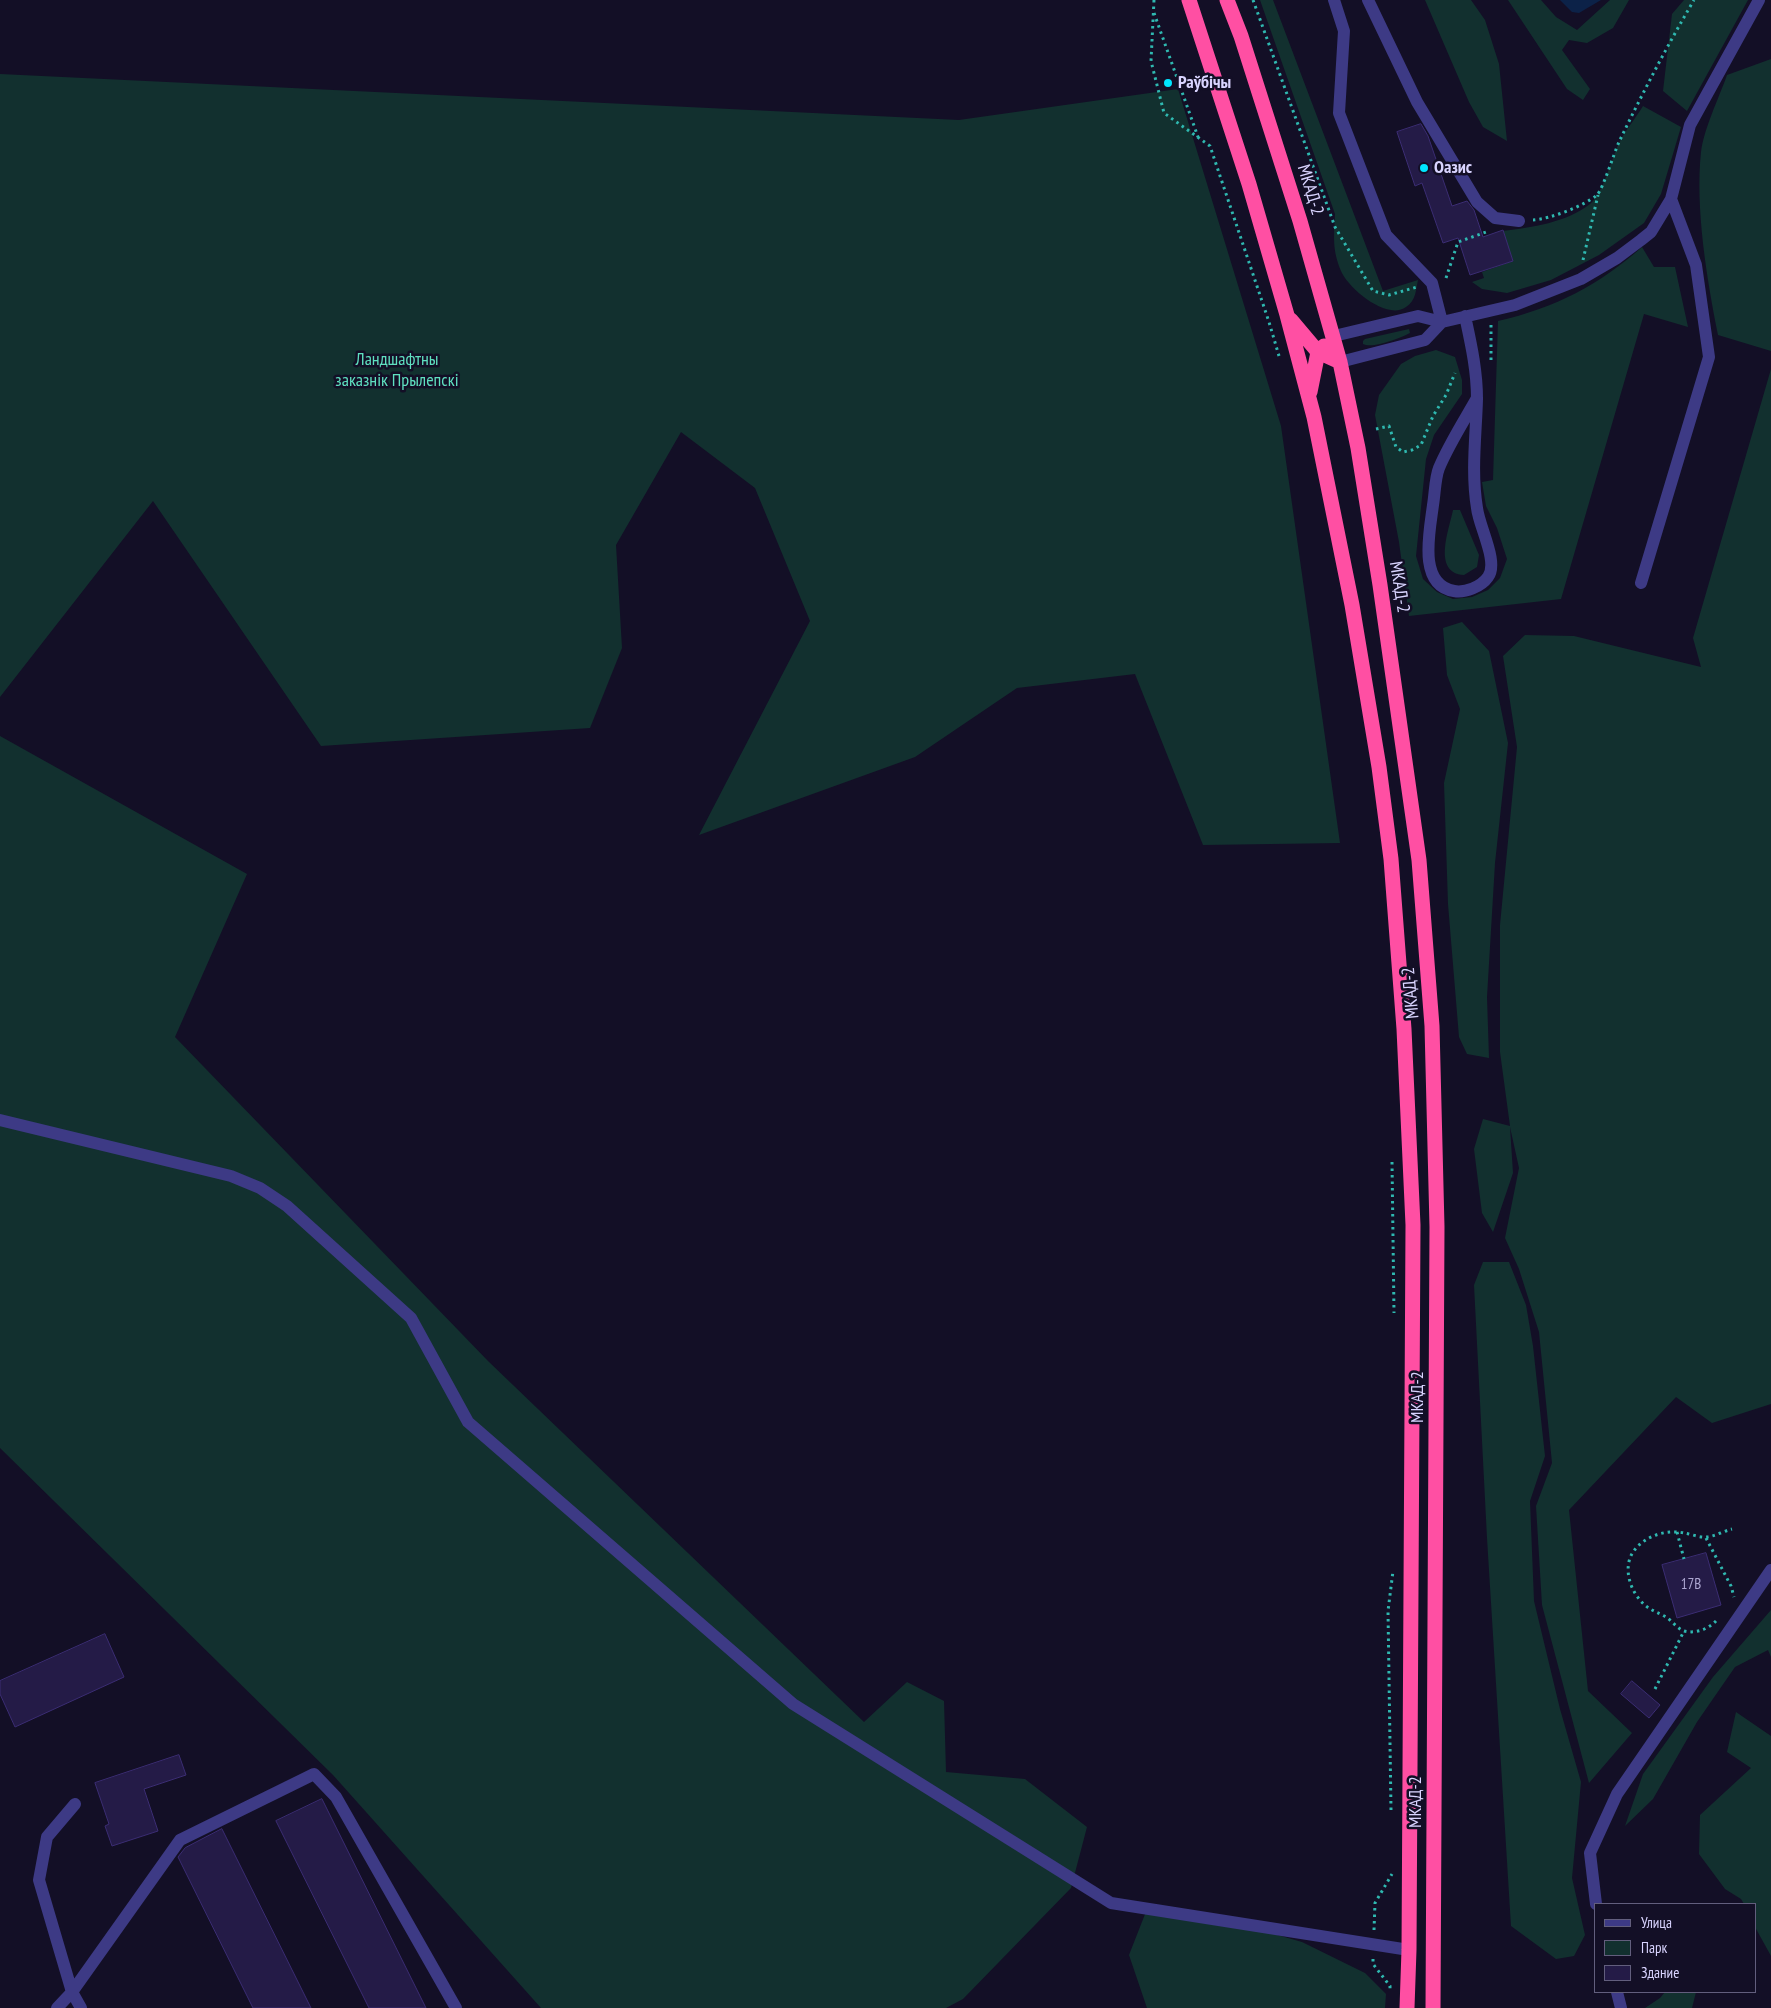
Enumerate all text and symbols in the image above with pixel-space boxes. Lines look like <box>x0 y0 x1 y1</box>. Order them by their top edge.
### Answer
place label: Раўбічы <box>1178 72 1231 94</box>
marker: Раўбічы <box>1162 77 1174 89</box>
place label: Оазис <box>1434 157 1472 179</box>
street label: МКАД-2 <box>1292 162 1328 218</box>
marker: Оазис <box>1418 162 1430 174</box>
park label: Ландшафтны заказнік Прылепскі <box>335 349 459 392</box>
street label: МКАД-2 <box>1384 560 1414 614</box>
street label: МКАД-2 <box>1398 966 1424 1020</box>
street label: МКАД-2 <box>1407 1371 1429 1423</box>
house number: 17В <box>1681 1576 1701 1594</box>
street label: МКАД-2 <box>1405 1776 1427 1828</box>
legend <box>1594 1903 1756 1993</box>
text: Улица <box>1641 1913 1672 1932</box>
text: Парк <box>1641 1938 1667 1957</box>
text: Здание <box>1641 1963 1679 1982</box>

